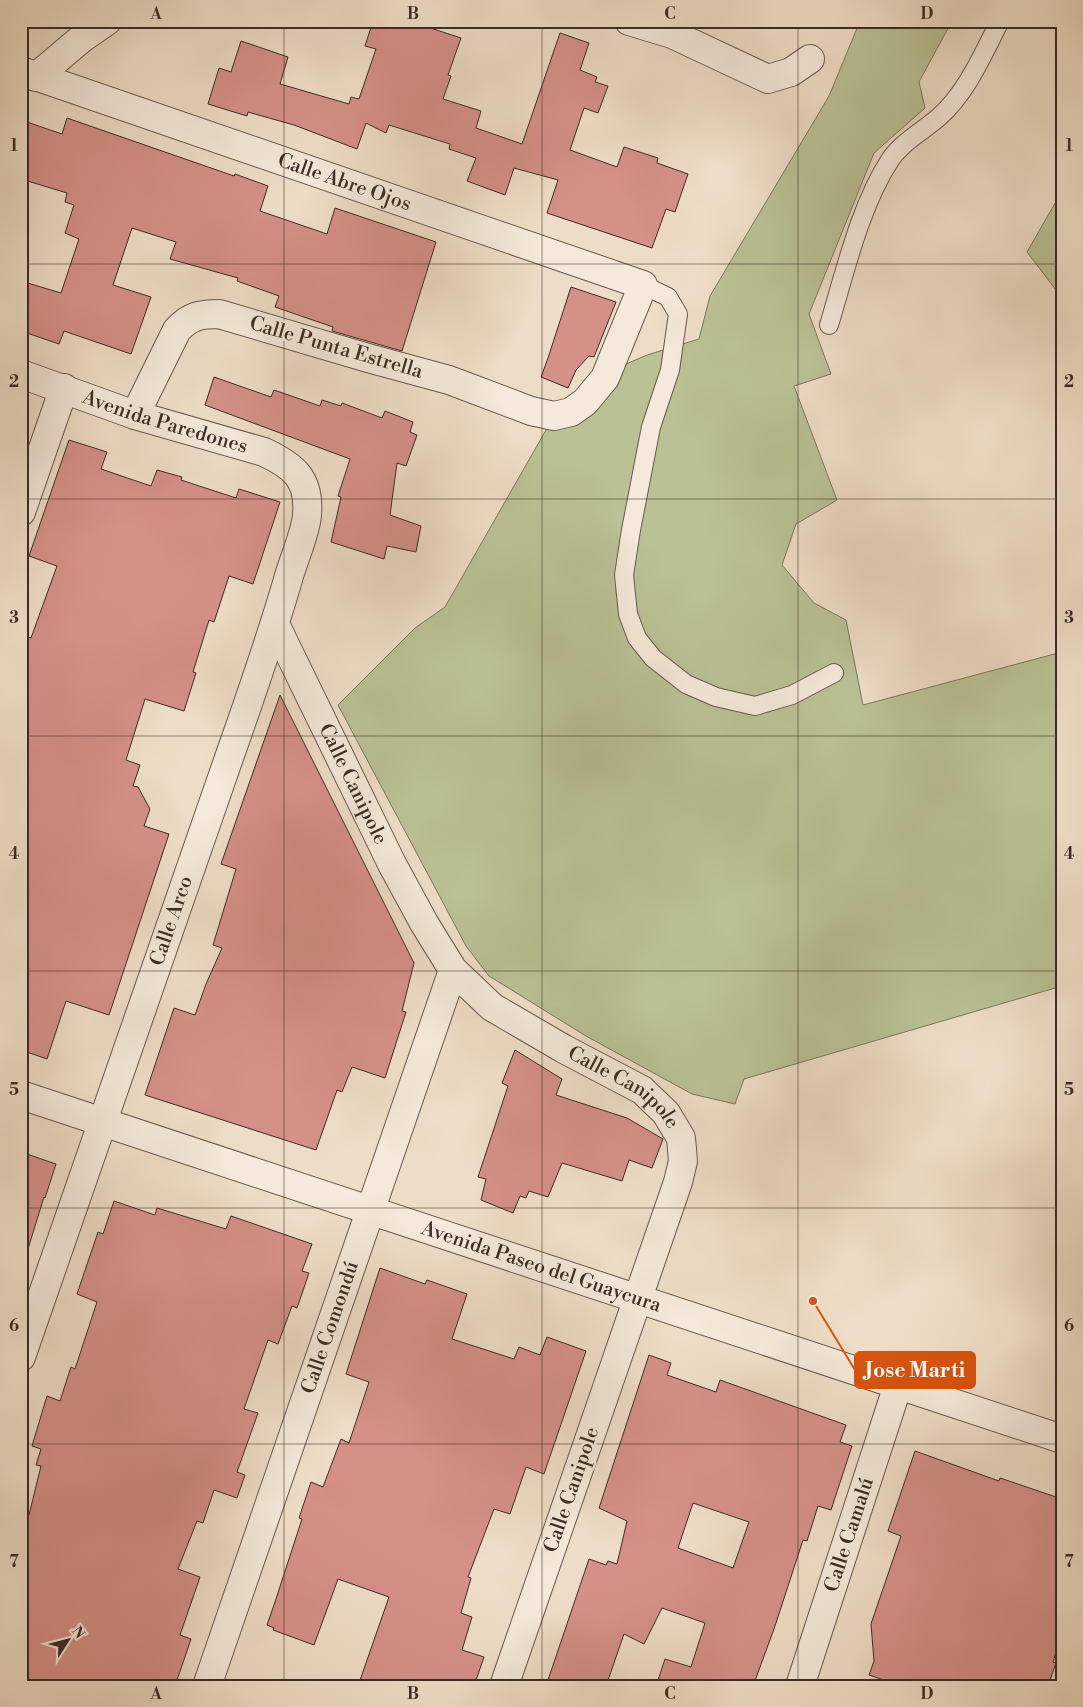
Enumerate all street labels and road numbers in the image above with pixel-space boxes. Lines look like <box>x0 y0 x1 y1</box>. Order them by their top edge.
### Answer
street label: Calle Abre Ojos <box>274 148 415 217</box>
street label: Calle Punta Estrella <box>246 311 426 385</box>
street label: Avenida Paredones <box>78 384 251 459</box>
street label: Calle Canipole <box>313 720 393 848</box>
street label: Calle Arco <box>145 873 199 969</box>
street label: Calle Canipole <box>563 1041 685 1133</box>
street label: Avenida Paseo del Guaycura <box>417 1215 665 1318</box>
street label: Calle Comondú <box>296 1257 365 1397</box>
street label: Calle Canipole <box>539 1424 605 1556</box>
street label: Calle Camalú <box>819 1474 880 1595</box>

